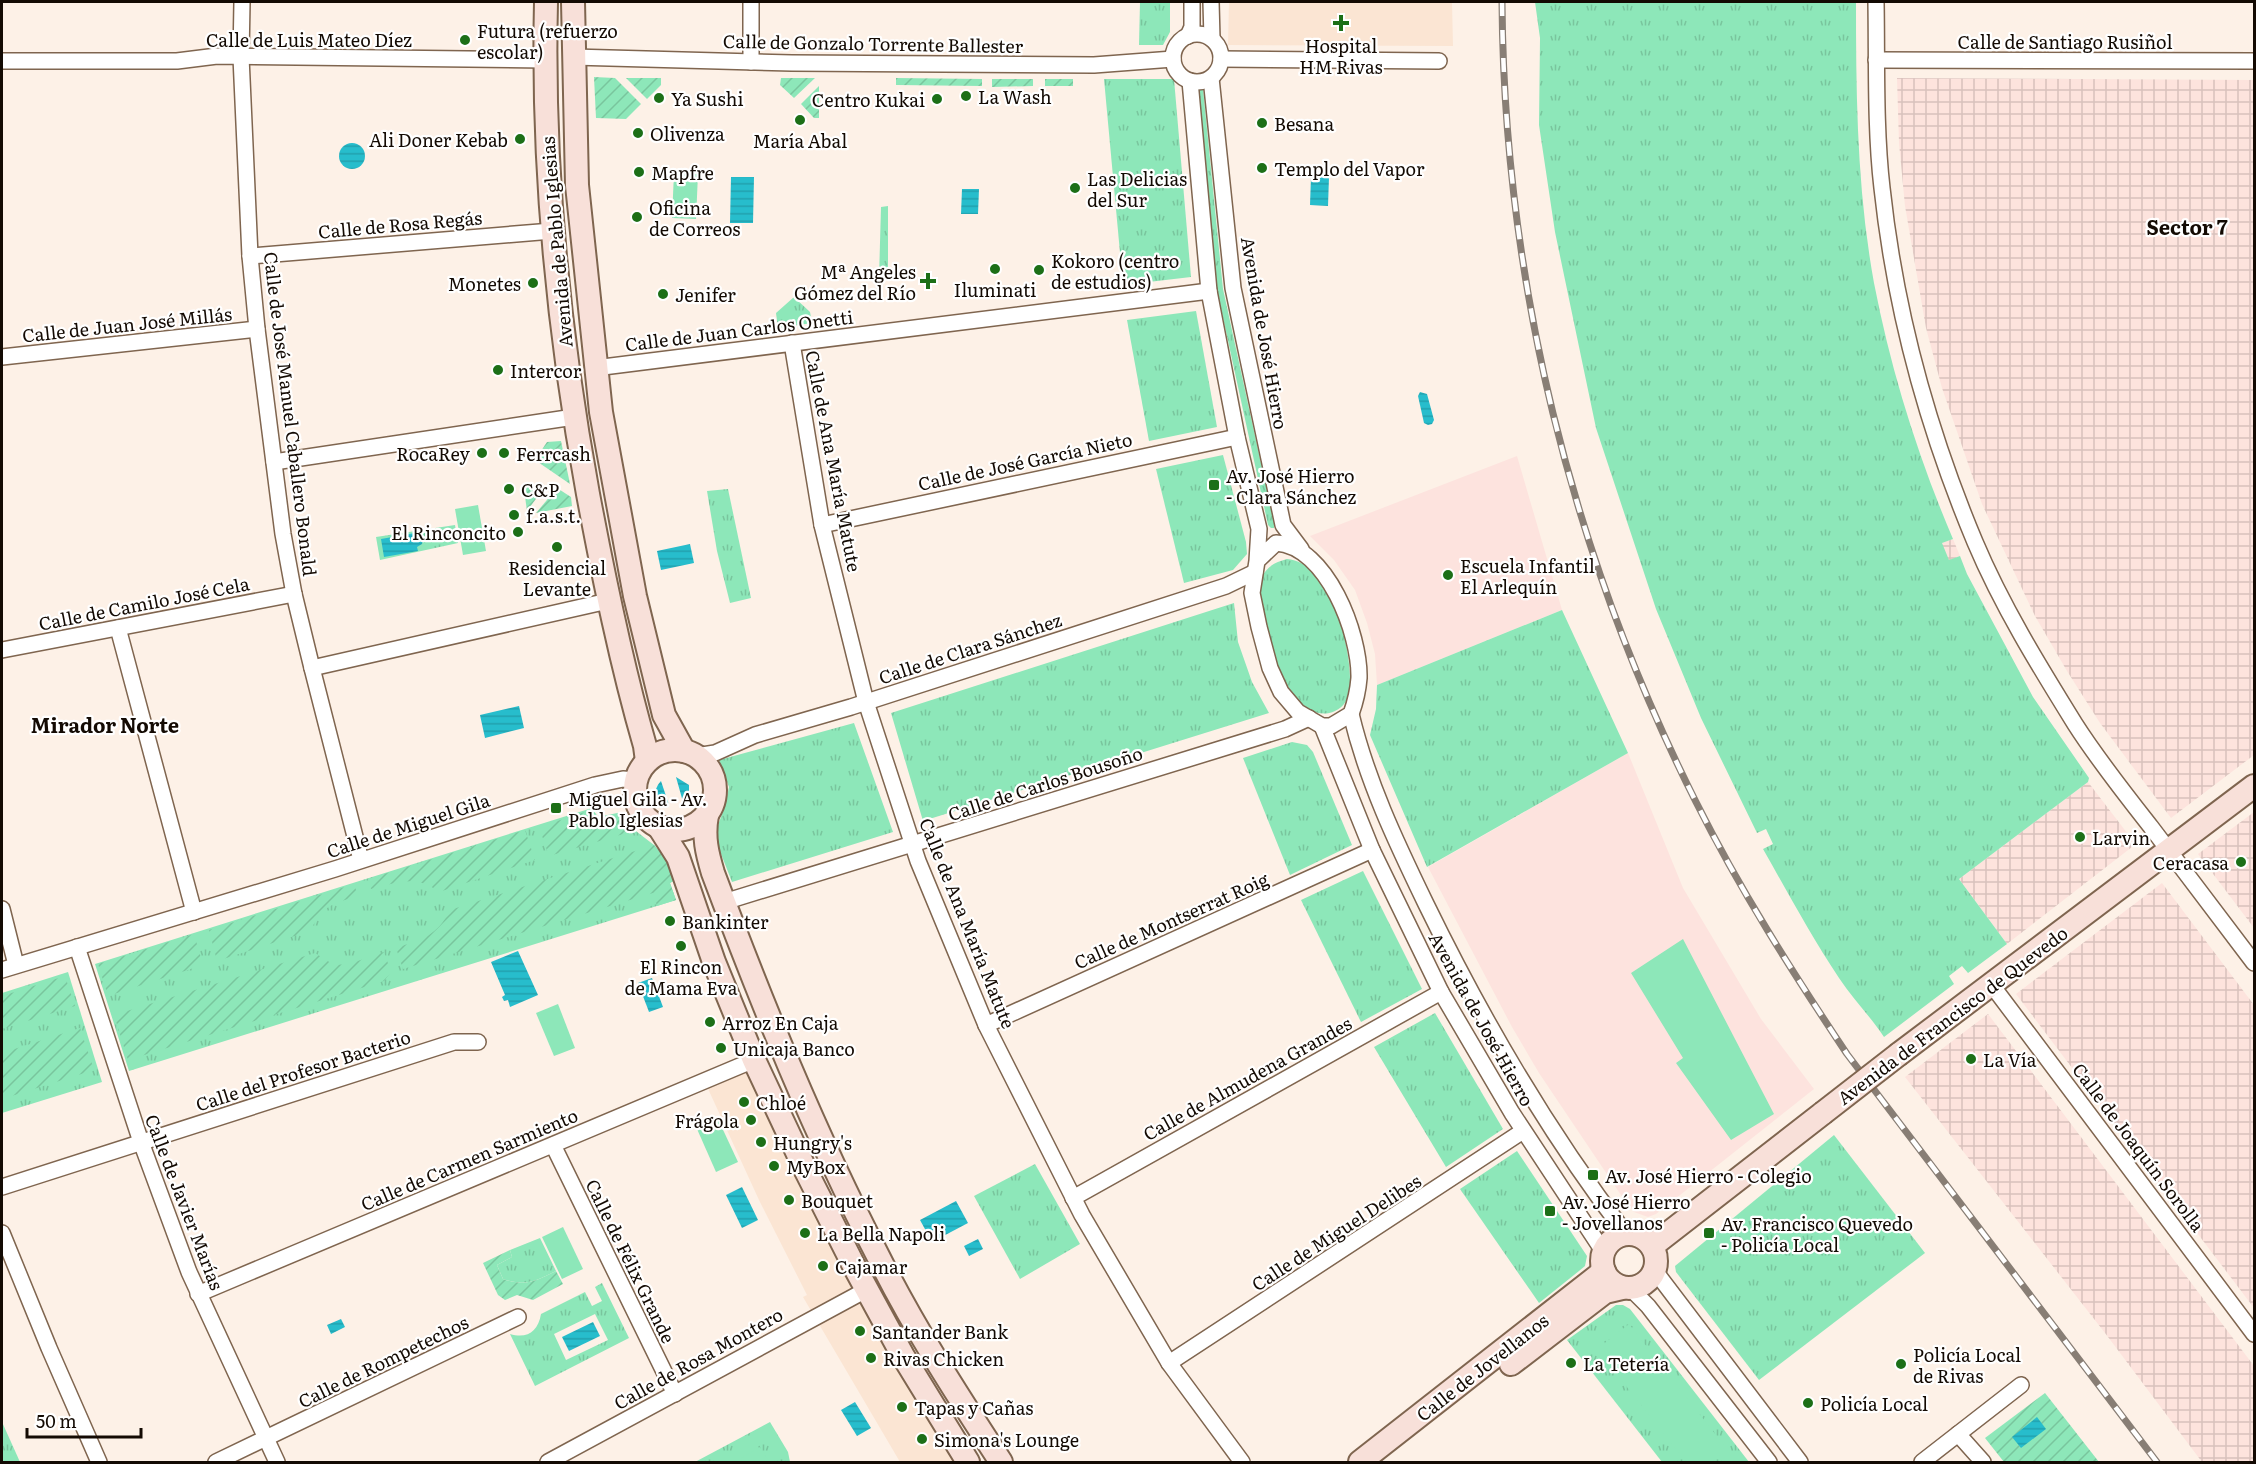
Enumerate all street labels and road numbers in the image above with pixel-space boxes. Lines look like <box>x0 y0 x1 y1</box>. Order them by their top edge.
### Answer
street label: Calle de Luis Mateo Díez <box>206 26 412 53</box>
street label: Calle de Gonzalo Torrente Ballester <box>723 27 1024 59</box>
street label: Calle de Santiago Rusiñol <box>1958 28 2172 55</box>
street label: Avenida de Pablo Iglesias <box>533 135 579 349</box>
street label: Calle de Rosa Regás <box>317 203 483 245</box>
street label: Avenida de José Hierro <box>1235 234 1295 432</box>
street label: Calle de José Manuel Caballero Bonald <box>258 250 324 578</box>
street label: Calle de Juan José Millás <box>21 300 233 348</box>
street label: Calle de Juan Carlos Onetti <box>623 303 855 357</box>
street label: Calle de Ana María Matute <box>799 348 869 574</box>
street label: Calle de José García Nieto <box>915 425 1135 497</box>
street label: Calle de Camilo José Cela <box>36 569 252 637</box>
street label: Calle de Clara Sánchez <box>875 606 1065 690</box>
street label: Calle de Carlos Bousoño <box>944 739 1146 827</box>
street label: Calle de Miguel Gila <box>323 786 493 864</box>
street label: Calle de Ana María Matute <box>913 814 1023 1032</box>
street label: Calle de Montserrat Roig <box>1069 864 1274 975</box>
street label: Avenida de Francisco de Quevedo <box>1831 919 2073 1111</box>
street label: Avenida de José Hierro <box>1423 927 1541 1111</box>
street label: Calle de Almudena Grandes <box>1138 1009 1356 1147</box>
street label: Calle del Profesor Bacterio <box>192 1022 414 1118</box>
street label: Calle de Joaquín Sorolla <box>2066 1057 2212 1237</box>
street label: Calle de Carmen Sarmiento <box>356 1101 582 1217</box>
street label: Calle de Javier Marías <box>139 1110 231 1294</box>
street label: Calle de Miguel Delibes <box>1246 1167 1426 1297</box>
street label: Calle de Félix Grande <box>580 1174 682 1348</box>
street label: Calle de Rosa Montero <box>609 1300 787 1416</box>
street label: Calle de Jovellanos <box>1410 1307 1554 1427</box>
street label: Calle de Rompetechos <box>293 1308 473 1414</box>

